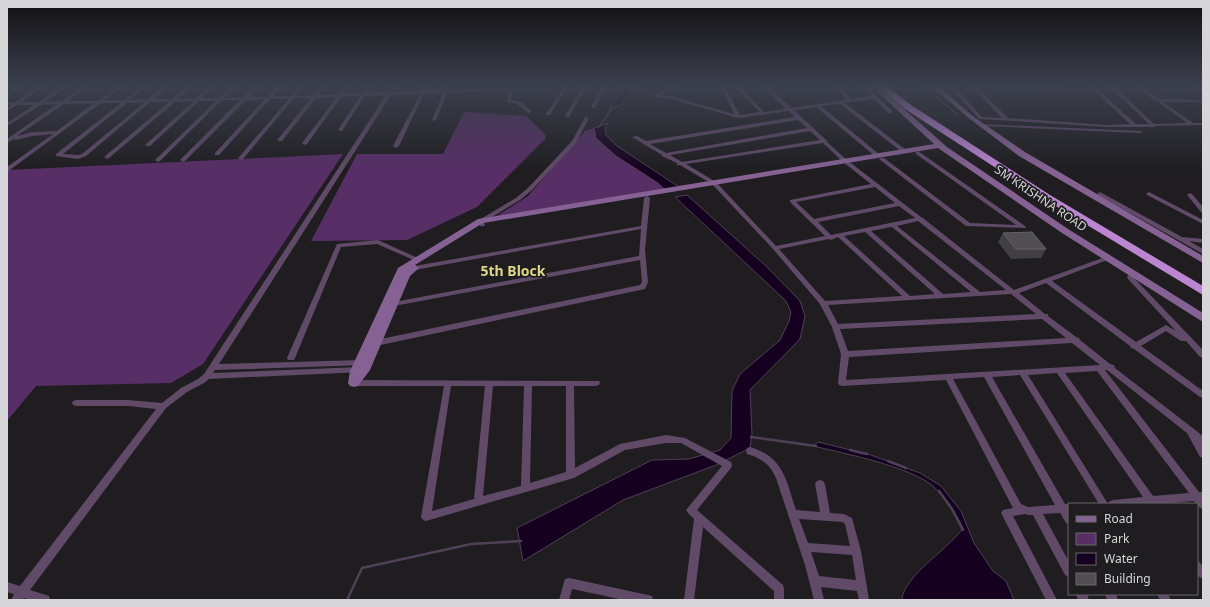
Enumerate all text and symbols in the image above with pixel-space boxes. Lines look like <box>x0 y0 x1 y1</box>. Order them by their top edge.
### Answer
street label: SM KRISHNA ROAD <box>991 161 1091 235</box>
district label: 5th Block <box>481 261 546 280</box>
legend <box>1068 503 1198 595</box>
text: Road <box>1104 510 1133 527</box>
text: Park <box>1104 530 1130 547</box>
text: Water <box>1104 550 1138 567</box>
text: Building <box>1104 570 1151 587</box>

